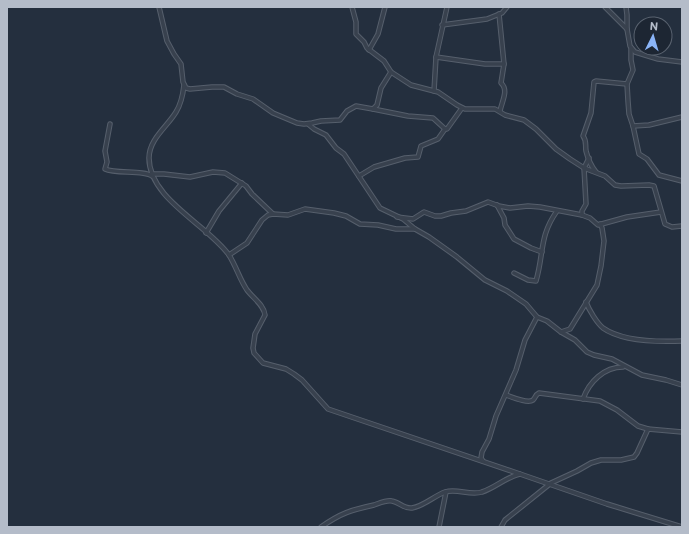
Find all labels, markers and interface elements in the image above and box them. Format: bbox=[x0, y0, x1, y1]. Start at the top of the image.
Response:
north arrow bbox=[633, 16, 673, 56]
text: N bbox=[649, 19, 659, 32]

